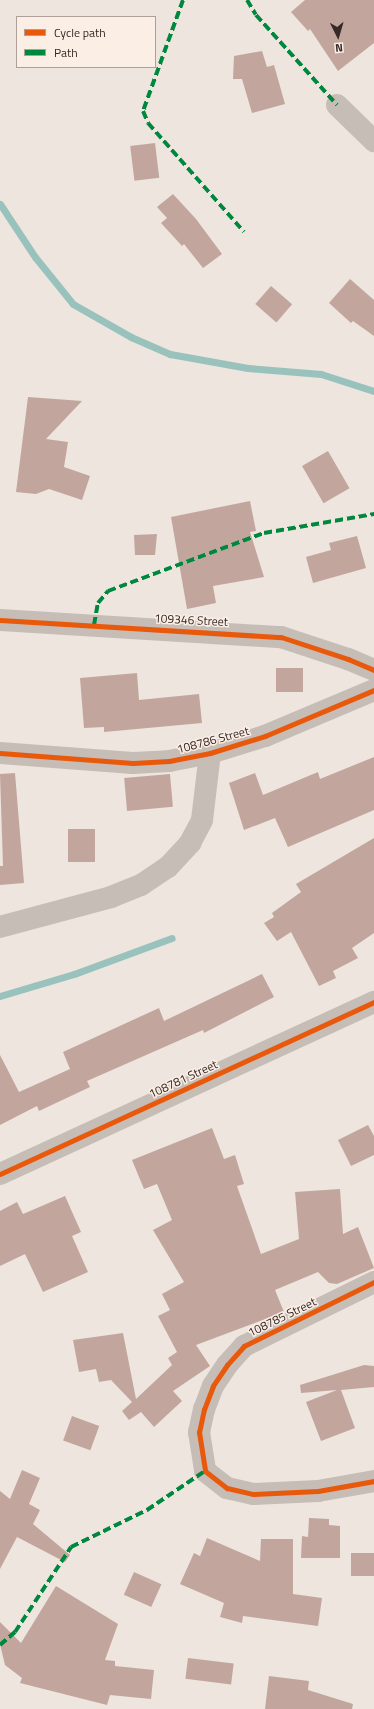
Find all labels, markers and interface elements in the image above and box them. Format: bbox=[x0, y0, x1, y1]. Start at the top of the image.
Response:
legend bbox=[16, 16, 156, 68]
north arrow bbox=[318, 16, 358, 56]
text: Cycle path bbox=[54, 23, 106, 42]
text: N bbox=[335, 40, 344, 56]
text: Path bbox=[54, 43, 78, 62]
street label: 109346 Street bbox=[154, 611, 228, 629]
street label: 108786 Street bbox=[175, 723, 251, 757]
street label: 108781 Street bbox=[146, 1057, 220, 1101]
street label: 108785 Street bbox=[246, 1294, 318, 1340]

